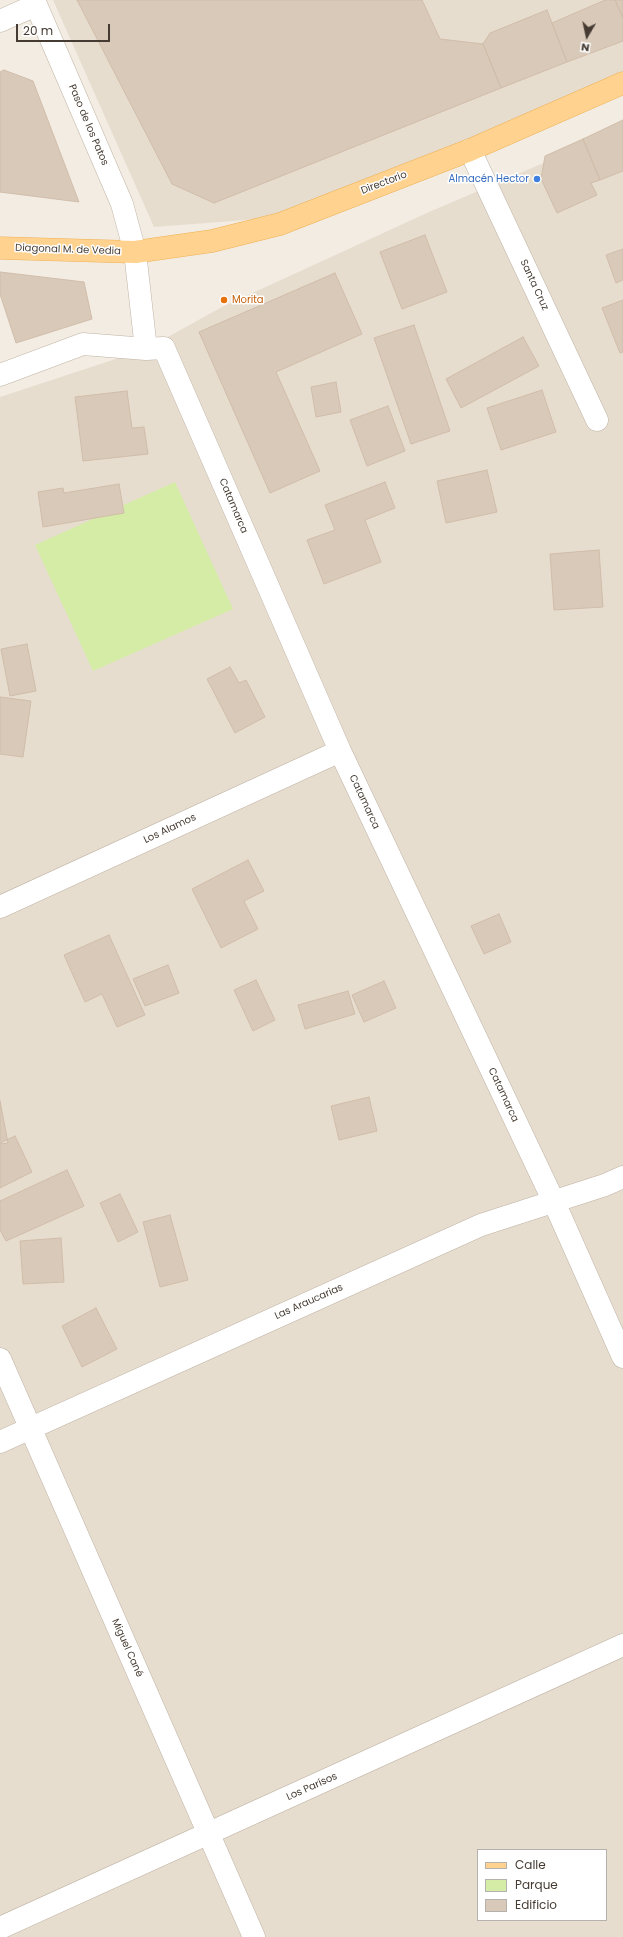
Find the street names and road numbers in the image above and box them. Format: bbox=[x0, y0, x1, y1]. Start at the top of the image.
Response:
street label: Paso de los Patos bbox=[65, 83, 111, 167]
street label: Directorio bbox=[359, 169, 409, 197]
street label: Diagonal M. de Vedia bbox=[15, 242, 121, 258]
street label: Santa Cruz bbox=[517, 258, 551, 312]
street label: Catamarca bbox=[216, 477, 250, 535]
street label: Catamarca bbox=[346, 773, 382, 831]
street label: Los Alamos bbox=[142, 812, 198, 846]
street label: Catamarca bbox=[485, 1066, 521, 1124]
street label: Las Araucarias bbox=[273, 1282, 345, 1322]
street label: Miguel Cané bbox=[109, 1617, 145, 1679]
street label: Los Parísos bbox=[285, 1770, 339, 1804]

